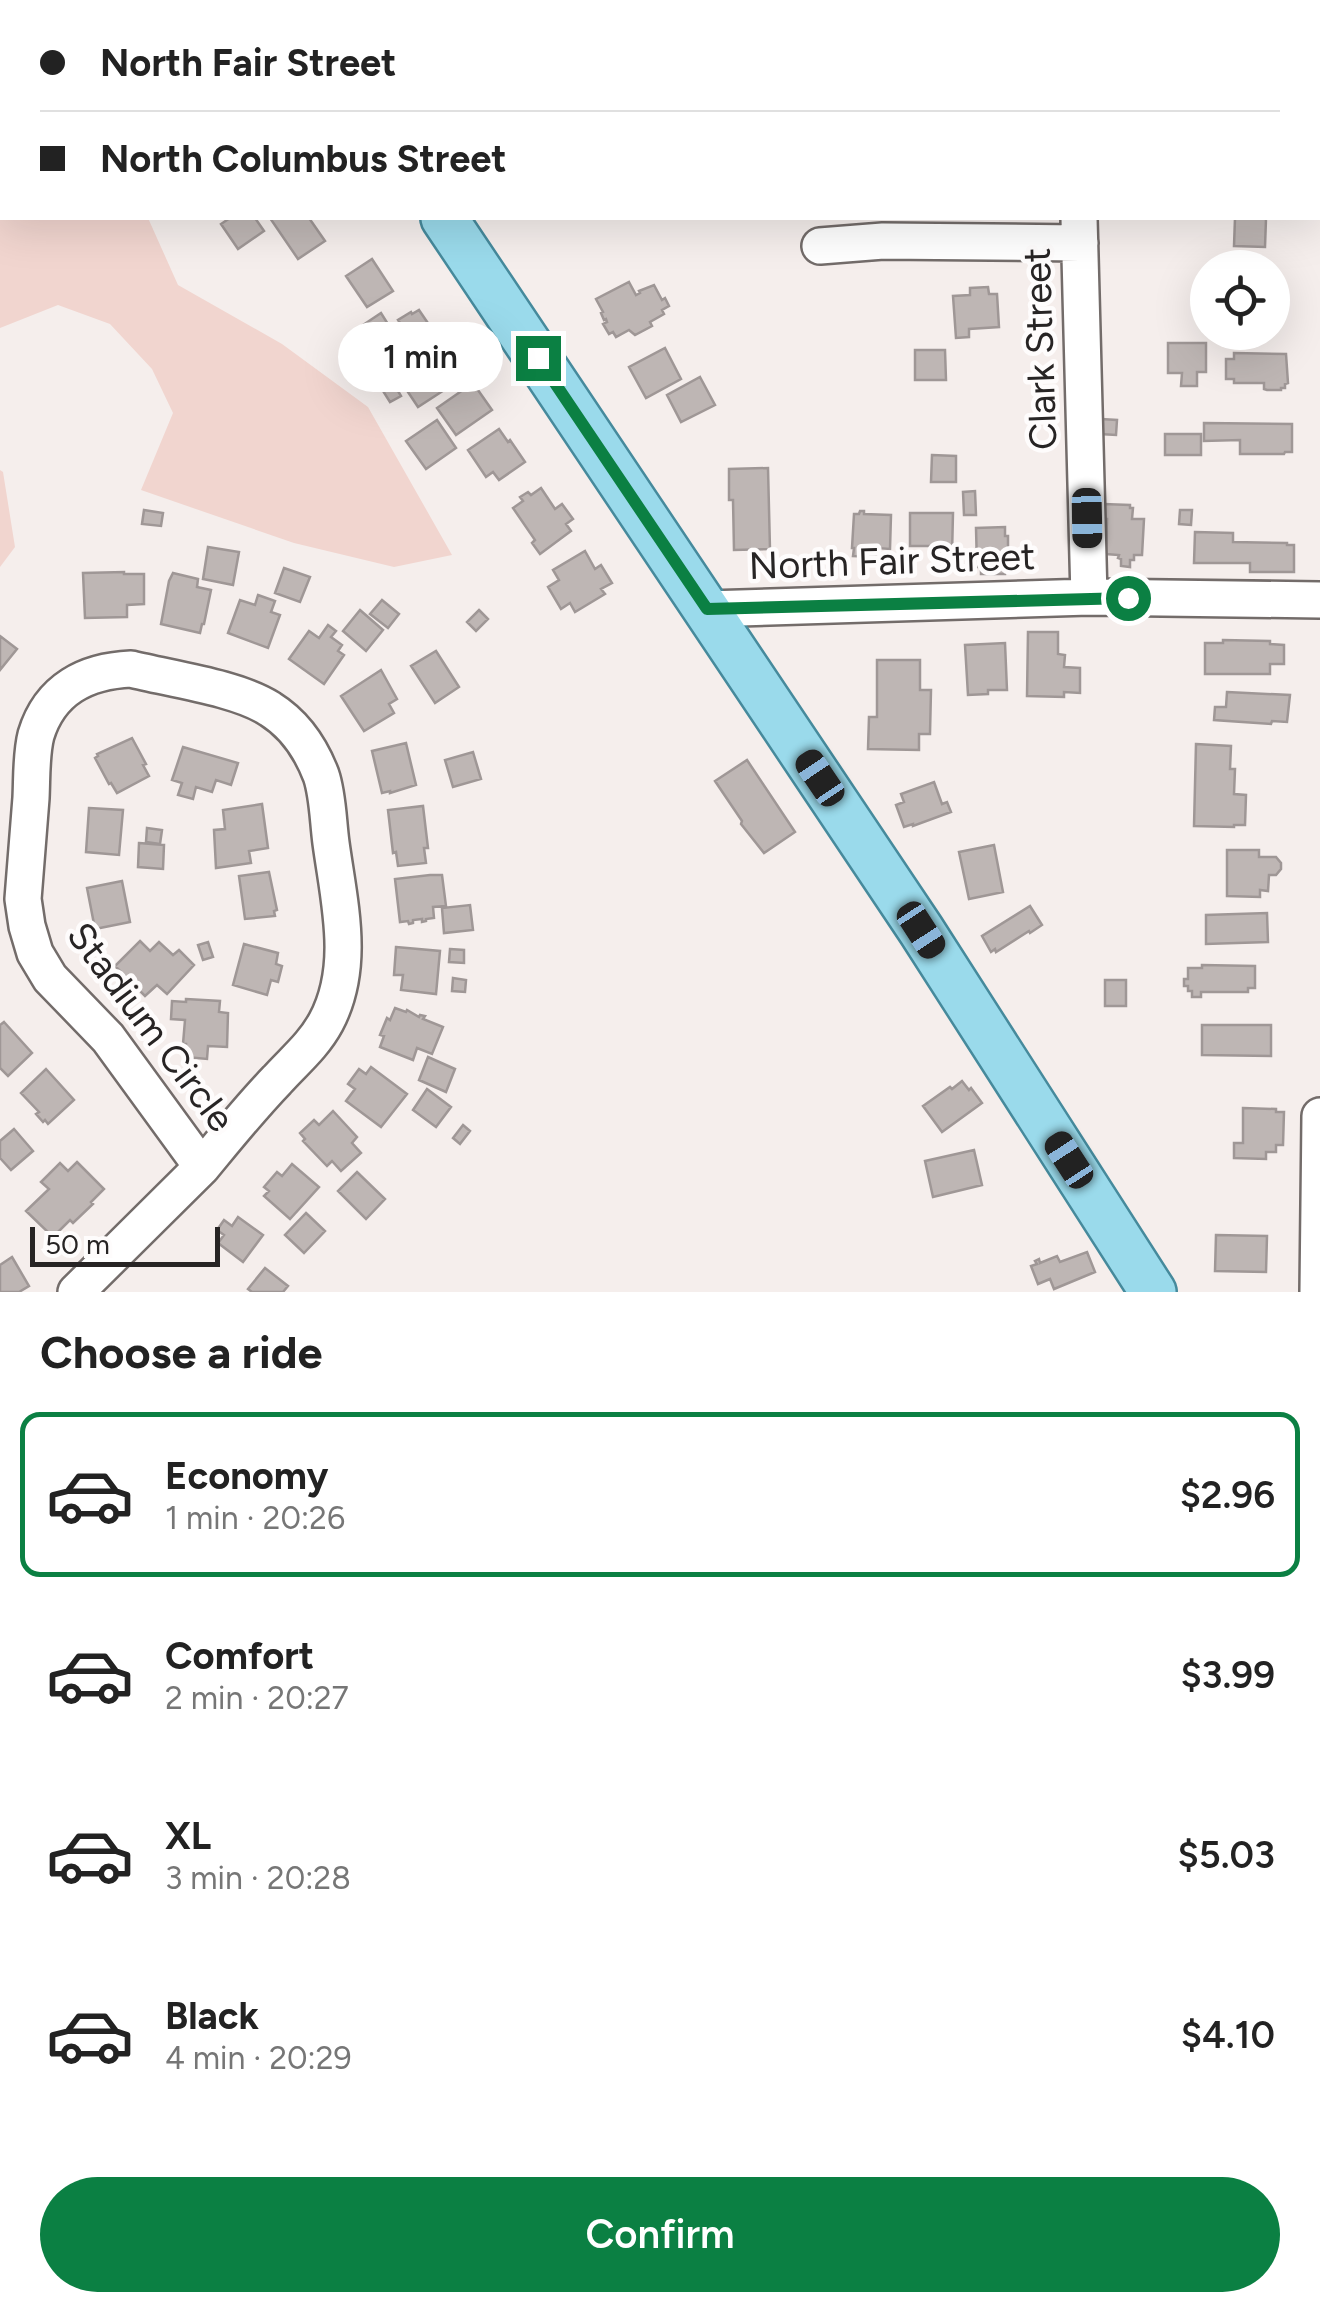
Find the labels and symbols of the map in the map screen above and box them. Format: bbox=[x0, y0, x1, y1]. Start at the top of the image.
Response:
street label: Clark Street bbox=[1013, 247, 1067, 451]
callout: 1 min bbox=[338, 323, 503, 393]
route end bbox=[516, 336, 561, 381]
car bbox=[1071, 488, 1103, 548]
street label: North Fair Street bbox=[748, 533, 1036, 589]
route start bbox=[1106, 576, 1151, 621]
car bbox=[791, 745, 849, 811]
car bbox=[892, 897, 950, 963]
street label: Stadium Circle bbox=[57, 913, 245, 1141]
car bbox=[1040, 1127, 1098, 1193]
scale bar bbox=[30, 1222, 220, 1266]

